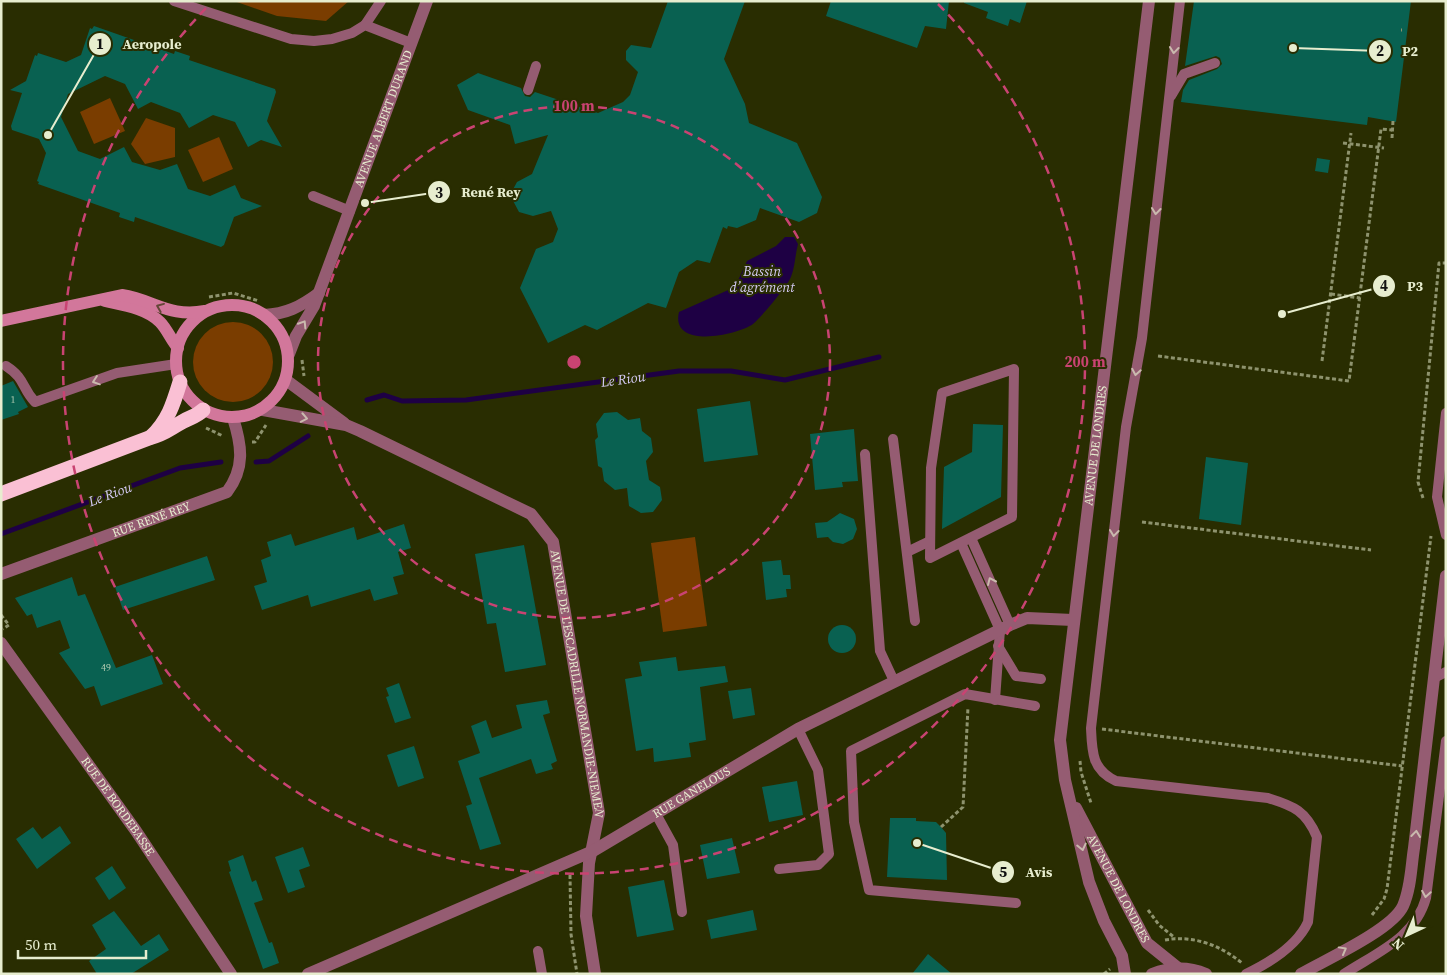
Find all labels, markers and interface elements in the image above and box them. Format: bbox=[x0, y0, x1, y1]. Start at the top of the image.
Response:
callout: Aeropole bbox=[87, 30, 191, 59]
text: 1 bbox=[96, 33, 104, 54]
text: Aeropole bbox=[123, 34, 181, 54]
callout: P2 bbox=[1367, 37, 1428, 66]
text: 2 bbox=[1376, 40, 1384, 61]
text: P2 bbox=[1402, 41, 1418, 61]
one-way arrow bbox=[1169, 46, 1180, 54]
street label: AVENUE ALBERT DURAND bbox=[351, 48, 416, 190]
text: 100 m bbox=[553, 95, 595, 116]
callout: René Rey bbox=[426, 178, 531, 207]
text: 3 bbox=[435, 182, 443, 203]
text: René Rey bbox=[461, 182, 521, 202]
one-way arrow bbox=[1151, 207, 1162, 215]
water label: Bassin d’agrément bbox=[729, 261, 796, 297]
callout: P3 bbox=[1372, 272, 1433, 301]
text: 4 bbox=[1380, 275, 1388, 296]
text: P3 bbox=[1407, 276, 1423, 296]
one-way arrow bbox=[156, 303, 165, 313]
one-way arrow bbox=[297, 320, 307, 329]
text: 200 m bbox=[1064, 351, 1106, 372]
centre of rings bbox=[565, 353, 583, 371]
water label: Le Riou bbox=[598, 366, 647, 392]
one-way arrow bbox=[1131, 368, 1141, 377]
one-way arrow bbox=[92, 375, 101, 385]
street label: AVENUE DE LONDRES bbox=[1080, 385, 1111, 506]
house number: 1 bbox=[11, 393, 16, 406]
one-way arrow bbox=[300, 412, 309, 423]
water label: Le Riou bbox=[85, 477, 135, 511]
street label: RUE RENÉ REY bbox=[110, 498, 193, 541]
one-way arrow bbox=[1109, 530, 1120, 538]
street label: AVENUE DE L'ESCADRILLE NORMANDIE-NIEMEN bbox=[546, 549, 608, 819]
one-way arrow bbox=[986, 577, 997, 586]
house number: 49 bbox=[101, 661, 111, 674]
street label: RUE DE BORDEBASSE bbox=[77, 754, 158, 859]
street label: RUE GANELOUS bbox=[650, 763, 733, 822]
one-way arrow bbox=[1410, 829, 1421, 837]
street label: AVENUE DE LONDRES bbox=[1083, 831, 1154, 946]
one-way arrow bbox=[1076, 842, 1086, 851]
callout: Avis bbox=[991, 857, 1063, 886]
text: 5 bbox=[999, 861, 1007, 882]
text: Avis bbox=[1026, 862, 1053, 882]
one-way arrow bbox=[1422, 889, 1432, 898]
north arrow bbox=[1382, 910, 1432, 960]
scale bar bbox=[18, 928, 145, 960]
text: 50 m bbox=[25, 934, 57, 955]
text: N bbox=[1387, 934, 1409, 955]
one-way arrow bbox=[1338, 946, 1347, 956]

